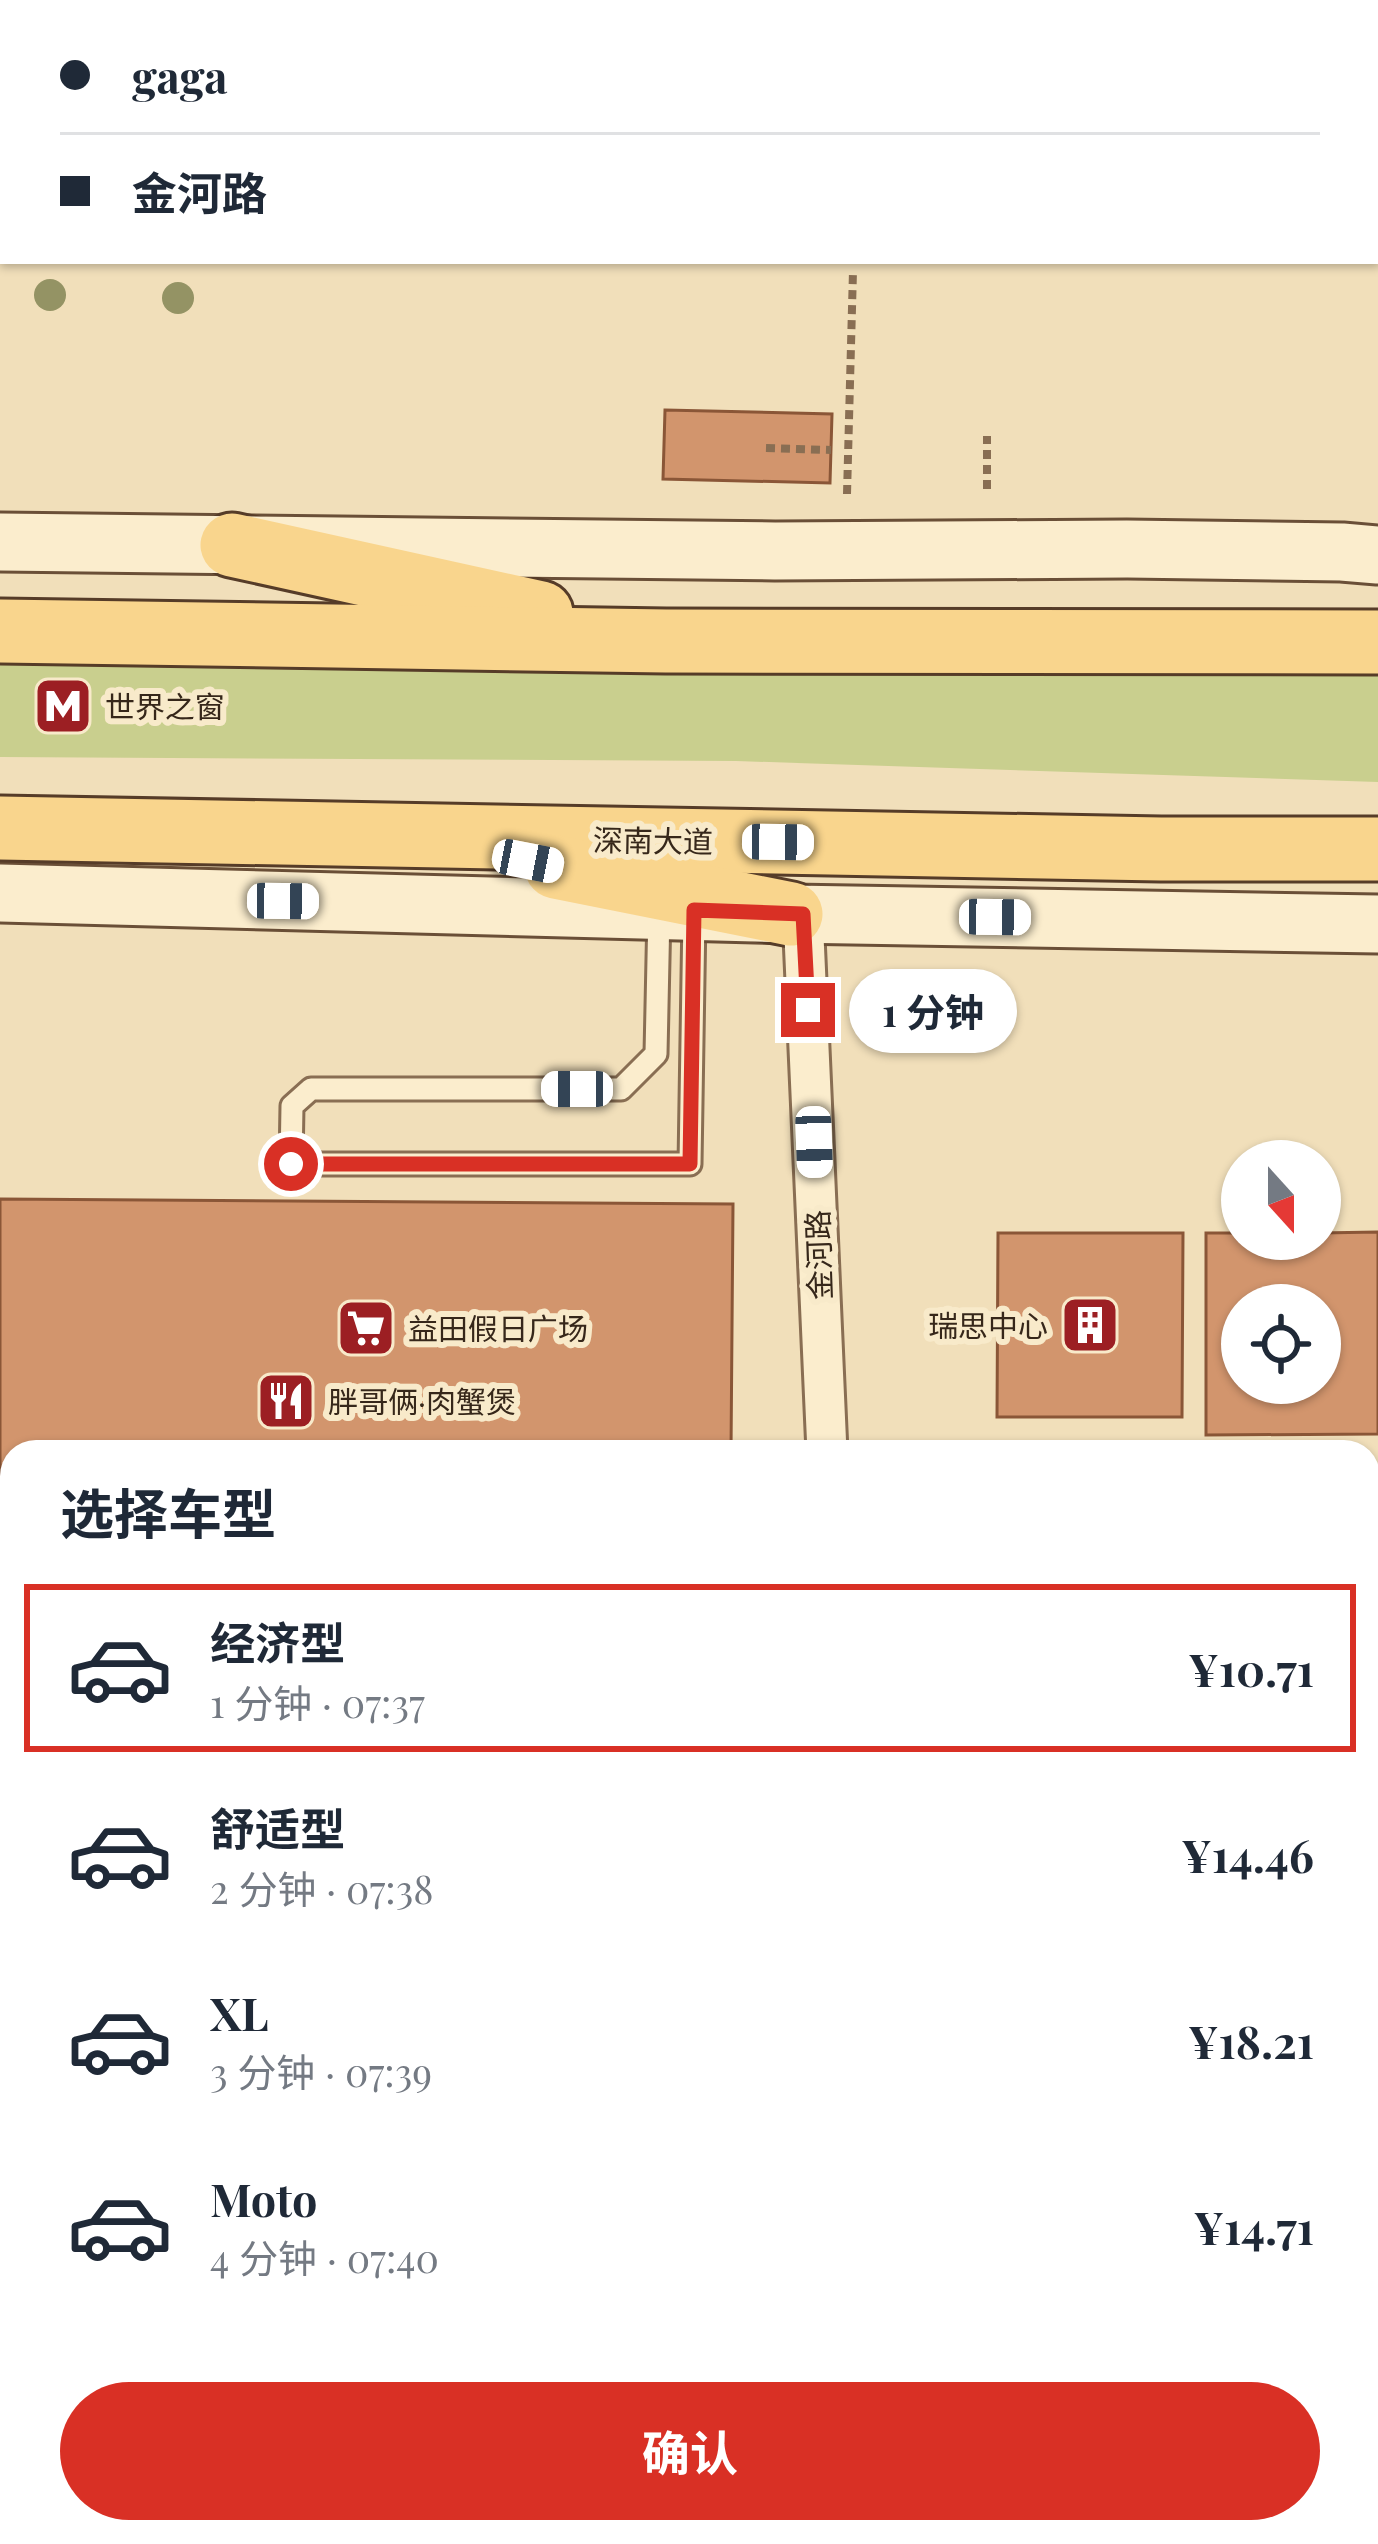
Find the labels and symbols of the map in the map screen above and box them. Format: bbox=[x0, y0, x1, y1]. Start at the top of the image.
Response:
metro station icon: 世界之窗 bbox=[32, 675, 94, 737]
place label: 世界之窗 bbox=[105, 686, 225, 726]
street label: 深南大道 bbox=[593, 819, 713, 861]
car bbox=[742, 823, 814, 861]
car bbox=[489, 836, 567, 886]
car bbox=[247, 882, 319, 920]
car bbox=[959, 898, 1031, 936]
callout: 1 分钟 bbox=[850, 968, 1018, 1052]
route end bbox=[781, 983, 835, 1037]
car bbox=[541, 1071, 613, 1107]
car bbox=[795, 1105, 833, 1179]
route start bbox=[264, 1137, 318, 1191]
north arrow bbox=[1221, 1140, 1341, 1260]
street label: 金河路 bbox=[796, 1209, 840, 1301]
building icon: 瑞思中心 bbox=[1059, 1294, 1121, 1356]
supermarket icon: 益田假日广场 bbox=[335, 1297, 397, 1359]
place label: 瑞思中心 bbox=[928, 1305, 1048, 1345]
place label: 益田假日广场 bbox=[408, 1308, 588, 1348]
restaurant icon: 胖哥俩·肉蟹煲 bbox=[255, 1370, 317, 1432]
place label: 胖哥俩·肉蟹煲 bbox=[328, 1381, 516, 1421]

